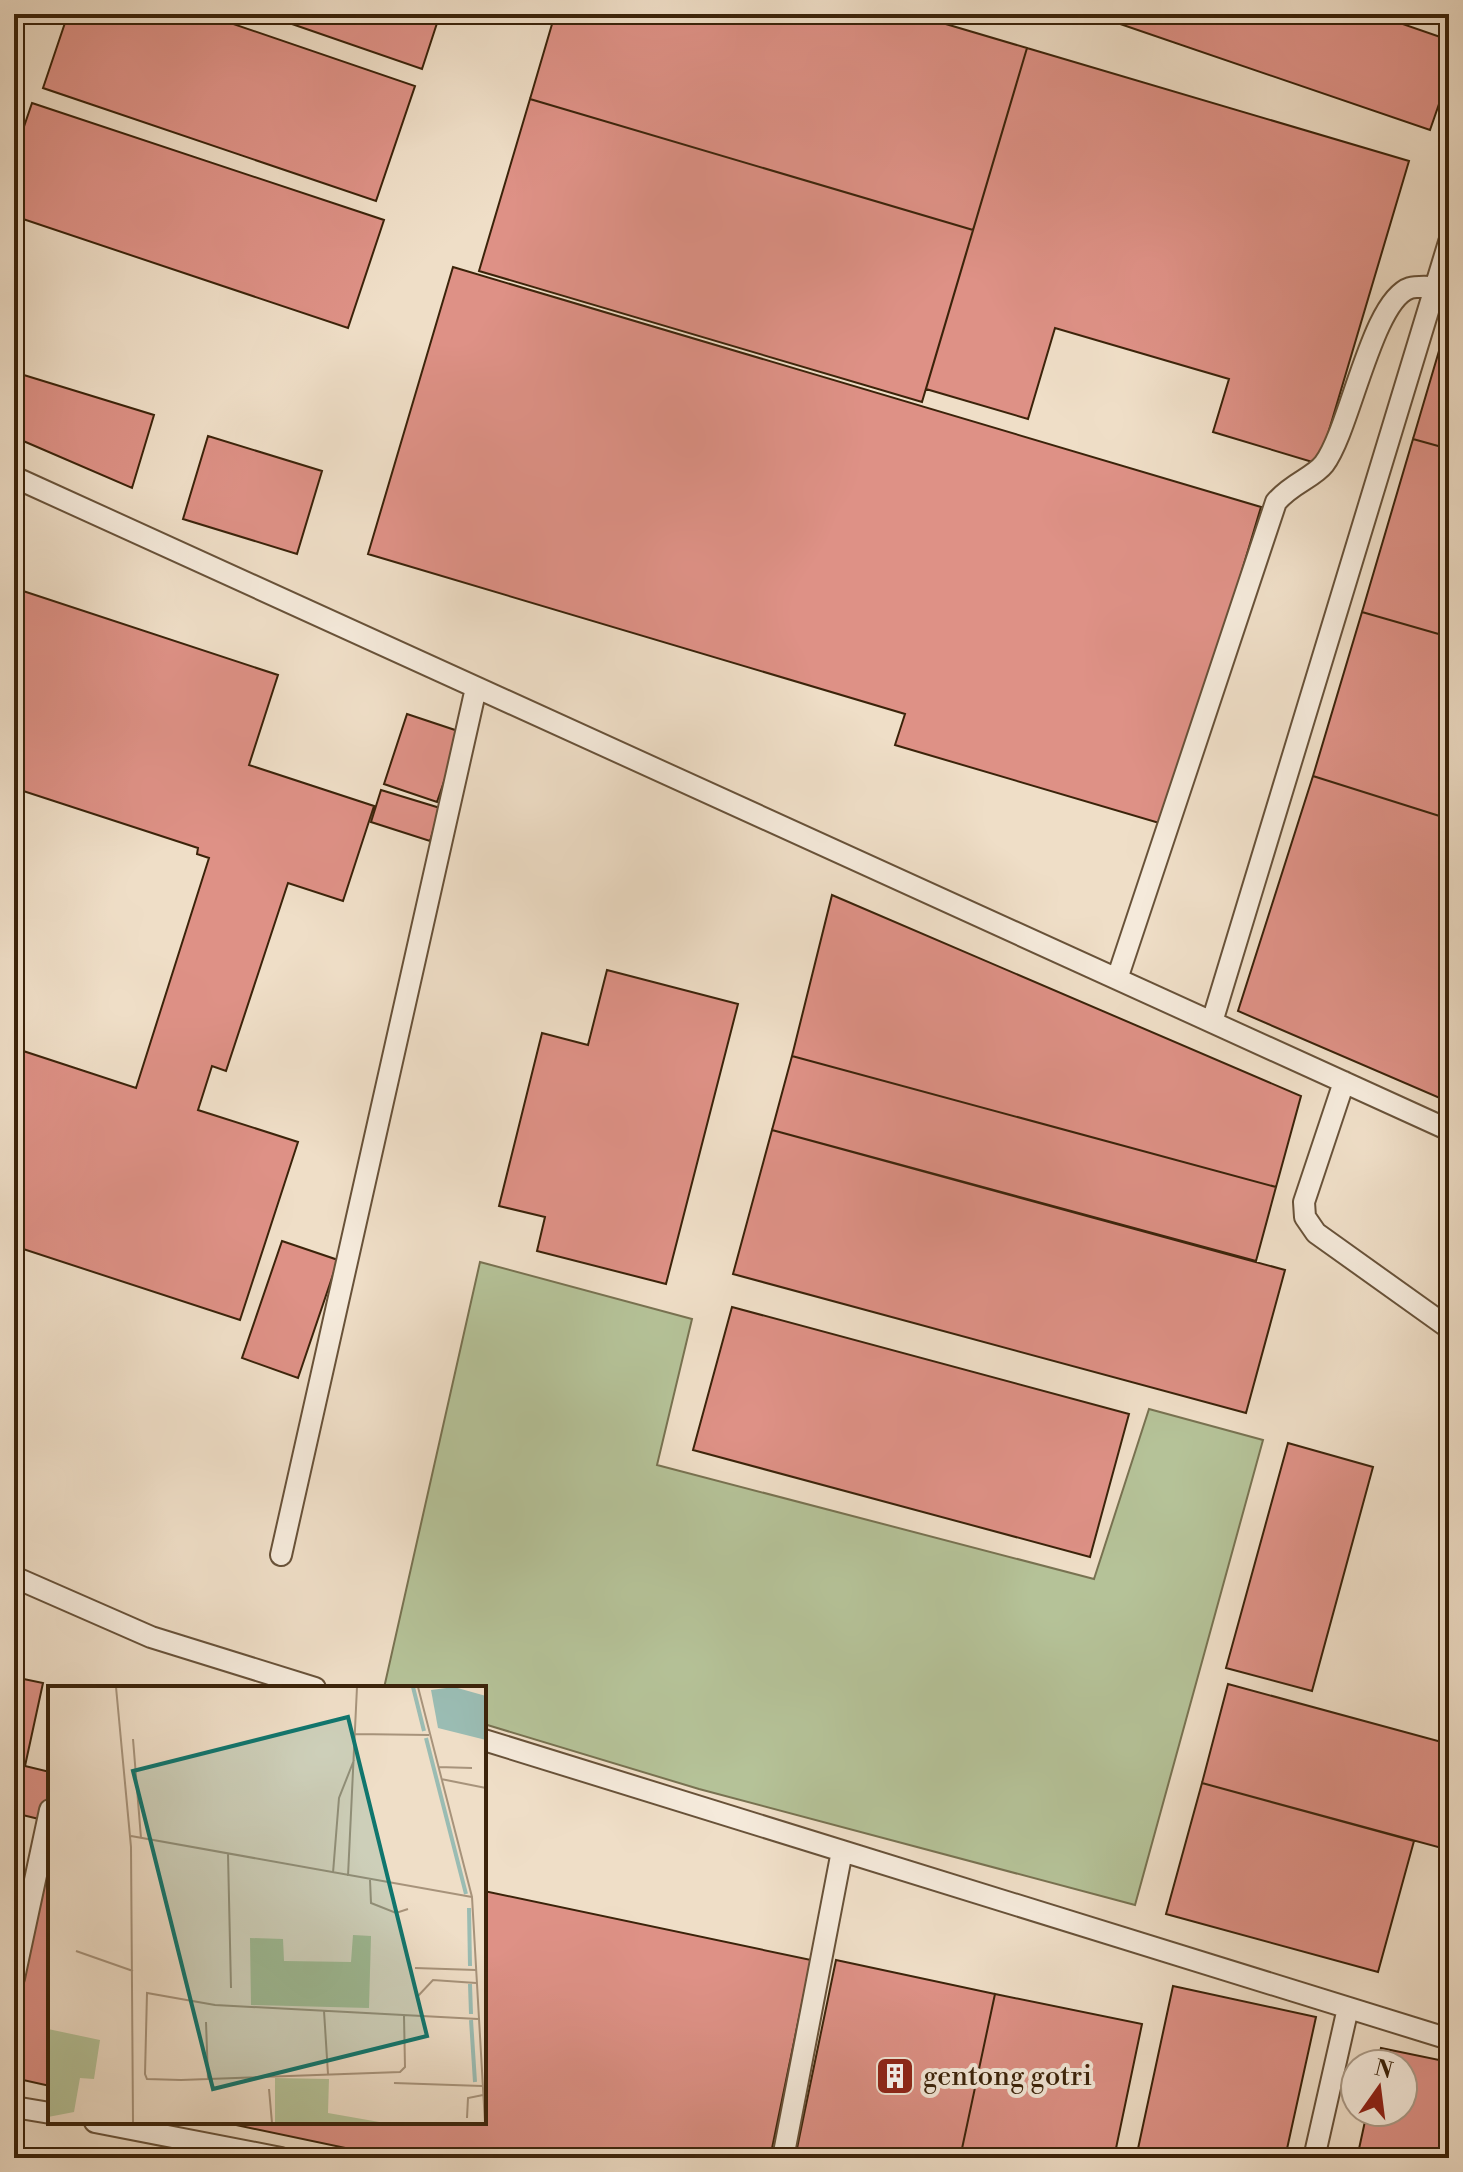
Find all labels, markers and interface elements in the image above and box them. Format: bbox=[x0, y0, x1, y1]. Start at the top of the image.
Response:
inset map bbox=[48, 1686, 486, 2124]
north arrow bbox=[1339, 2048, 1419, 2128]
building icon: gentong gotri bbox=[874, 2055, 916, 2097]
text: N bbox=[1372, 2055, 1396, 2085]
place label: gentong gotri bbox=[923, 2059, 1092, 2094]

